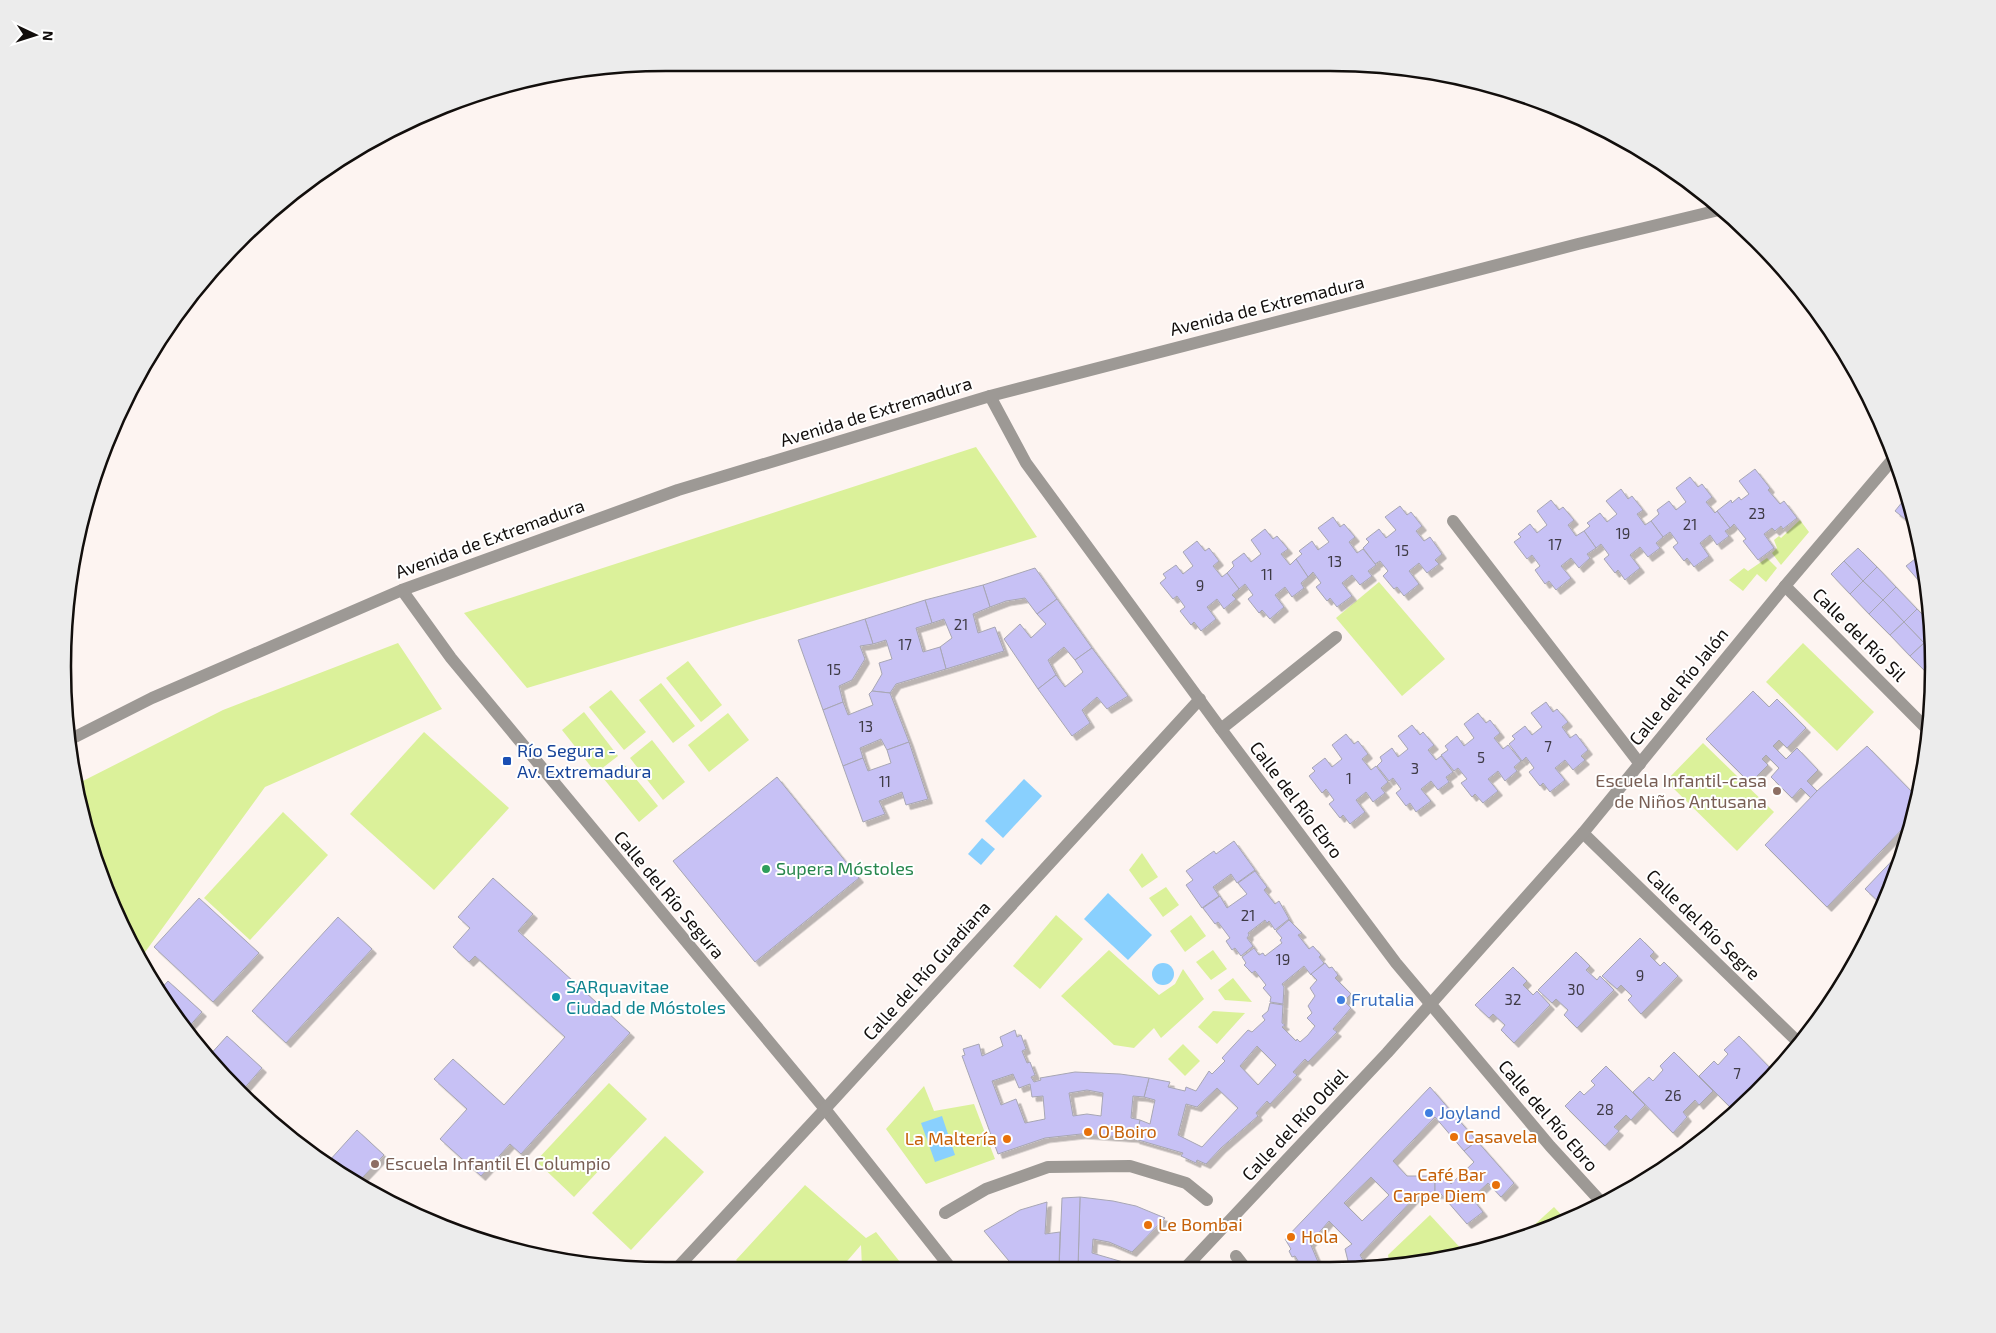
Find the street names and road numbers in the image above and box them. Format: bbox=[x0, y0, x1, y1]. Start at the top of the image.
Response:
street label: Avenida de Extremadura bbox=[1167, 270, 1366, 340]
street label: Avenida de Extremadura bbox=[777, 371, 974, 451]
street label: Avenida de Extremadura bbox=[392, 494, 587, 583]
street label: Calle del Río Sil bbox=[1808, 583, 1911, 686]
street label: Calle del Río Jalón bbox=[1624, 623, 1732, 750]
street label: Calle del Río Ebro bbox=[1246, 737, 1348, 862]
street label: Calle del Río Segura bbox=[610, 826, 730, 963]
street label: Calle del Río Segre bbox=[1642, 864, 1765, 984]
street label: Calle del Río Guadiana bbox=[858, 896, 995, 1044]
street label: Calle del Río Ebro bbox=[1494, 1055, 1603, 1176]
street label: Calle del Río Odiel bbox=[1237, 1063, 1352, 1185]

